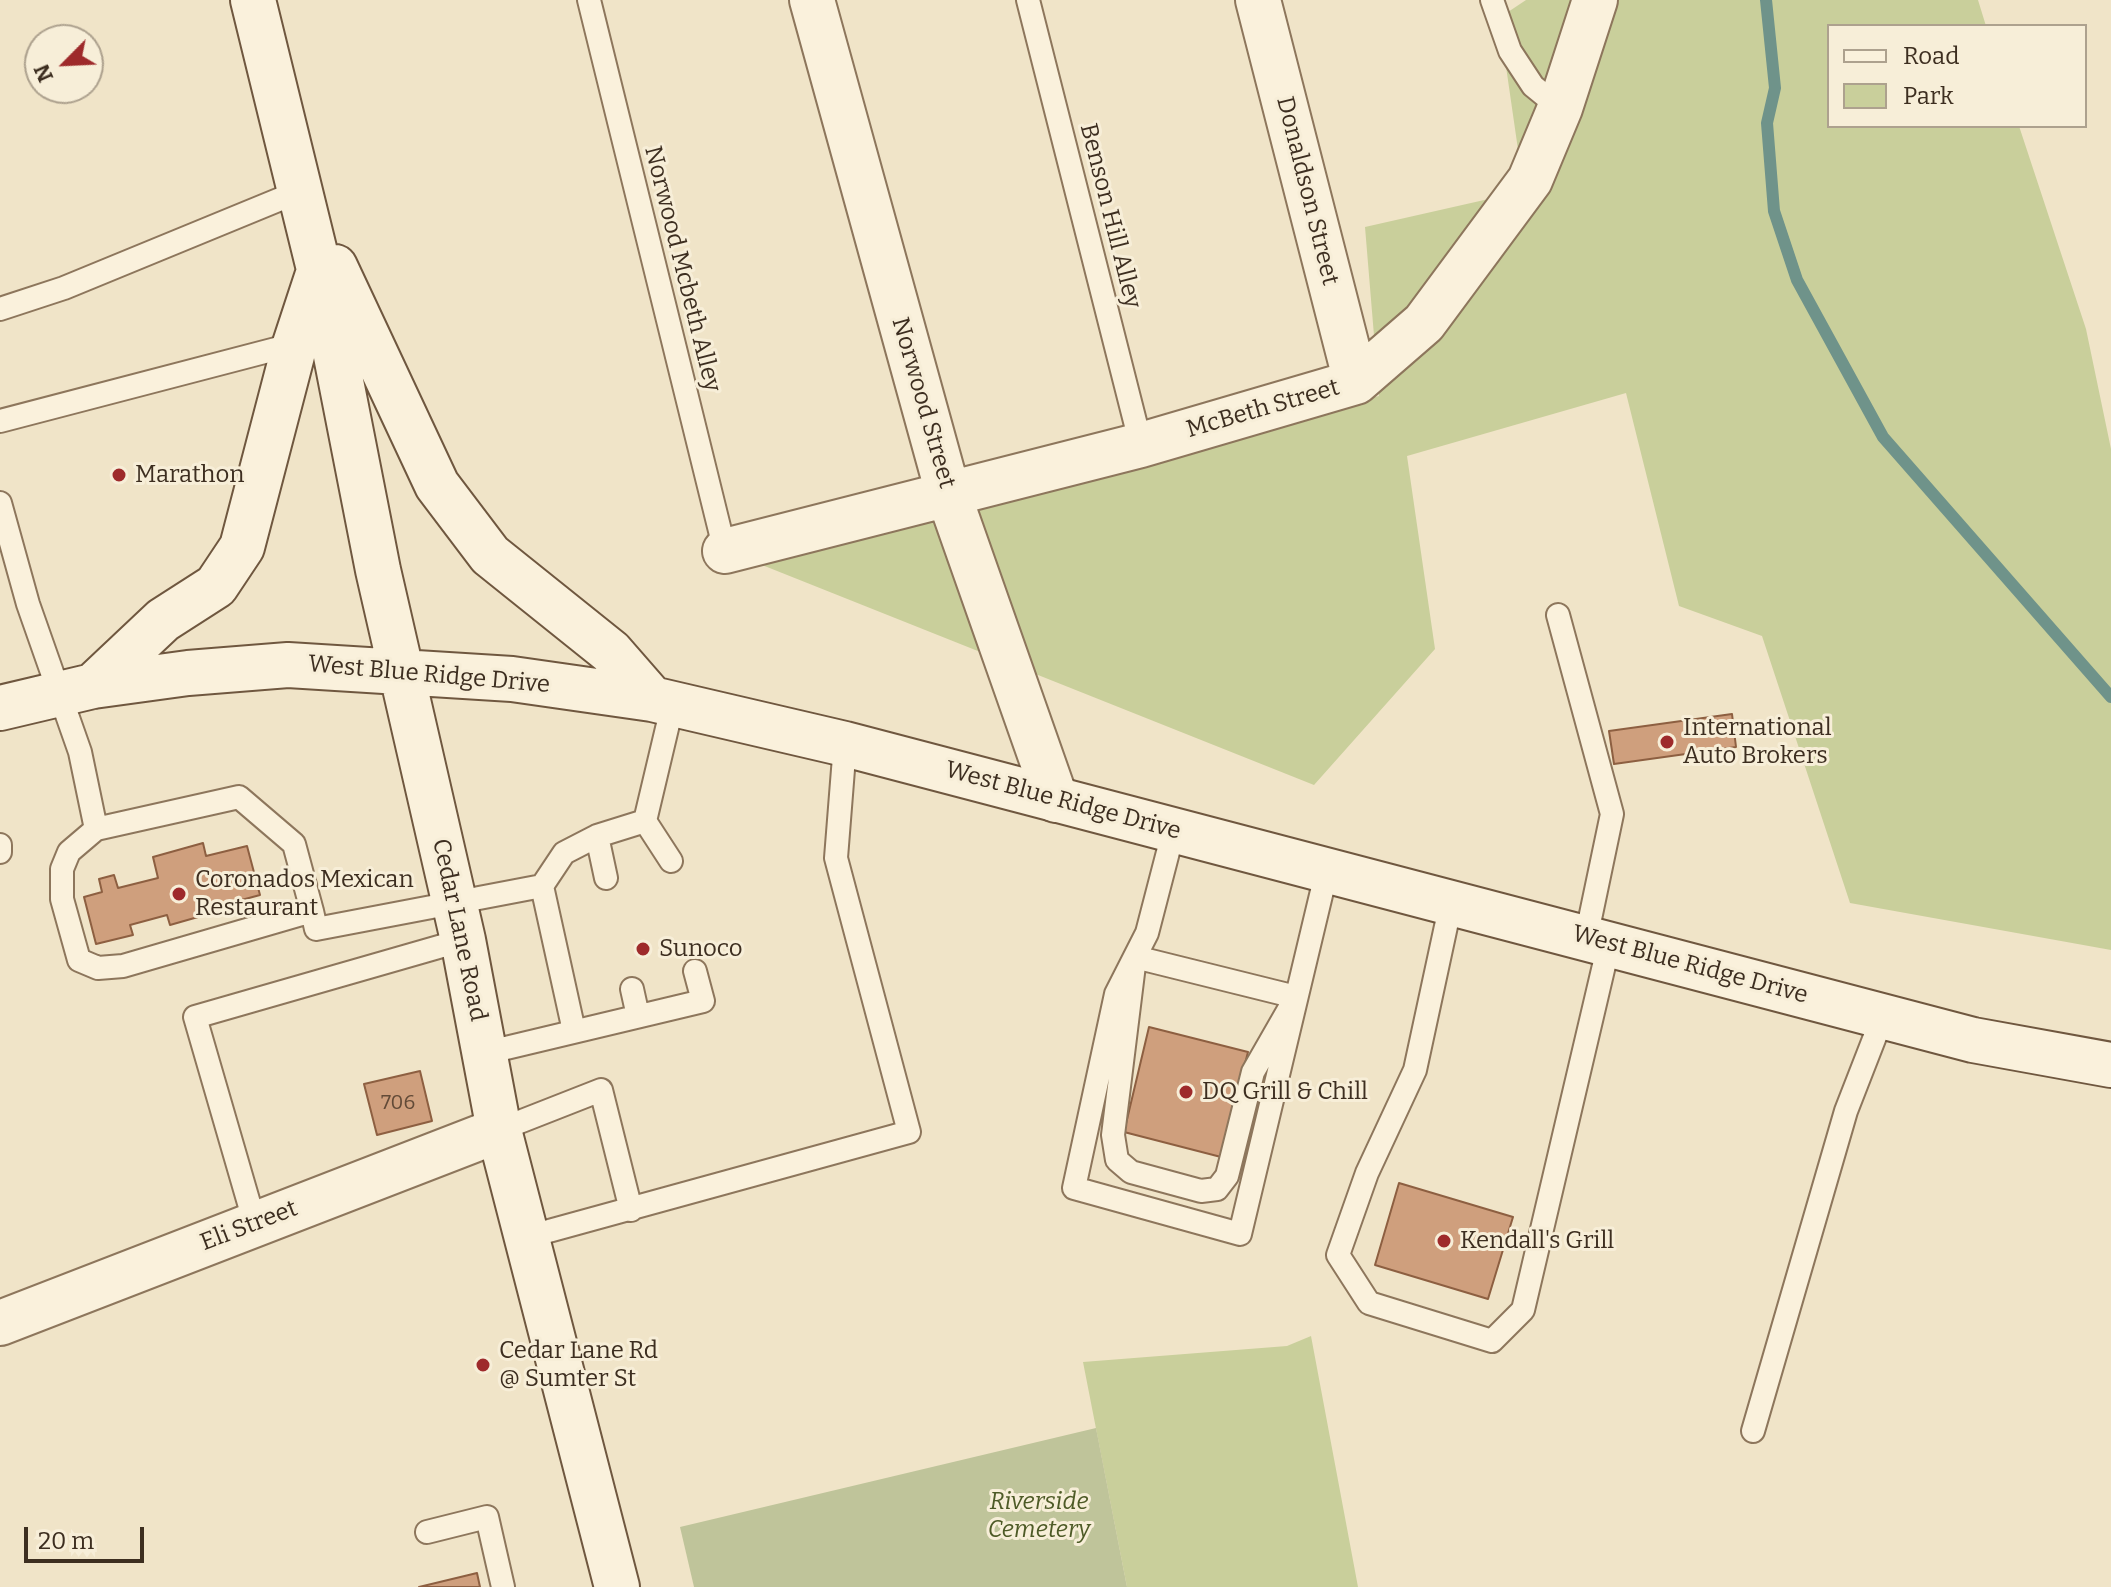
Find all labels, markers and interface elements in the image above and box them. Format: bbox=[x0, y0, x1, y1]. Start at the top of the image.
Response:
north arrow bbox=[24, 24, 104, 104]
legend bbox=[1827, 24, 2087, 128]
text: Road bbox=[1903, 42, 1959, 70]
text: N bbox=[28, 60, 59, 86]
text: Park bbox=[1903, 82, 1954, 110]
street label: Donaldson Street bbox=[1270, 94, 1344, 288]
street label: Benson Hill Alley bbox=[1073, 121, 1147, 311]
street label: Norwood Mcbeth Alley bbox=[637, 143, 727, 395]
street label: Norwood Street bbox=[885, 314, 961, 492]
street label: McBeth Street bbox=[1183, 373, 1343, 445]
place label: Marathon bbox=[135, 461, 244, 489]
marker: Marathon bbox=[110, 466, 128, 484]
street label: West Blue Ridge Drive bbox=[307, 650, 551, 700]
place label: International Auto Brokers bbox=[1683, 714, 1832, 770]
marker: International Auto Brokers bbox=[1658, 733, 1676, 751]
street label: West Blue Ridge Drive bbox=[942, 756, 1184, 846]
street label: Cedar Lane Road bbox=[426, 836, 492, 1024]
place label: Coronados Mexican Restaurant bbox=[195, 866, 414, 922]
marker: Coronados Mexican Restaurant bbox=[170, 885, 188, 903]
street label: West Blue Ridge Drive bbox=[1569, 920, 1811, 1010]
place label: Sunoco bbox=[659, 935, 743, 963]
marker: Sunoco bbox=[634, 940, 652, 958]
place label: DQ Grill & Chill bbox=[1202, 1078, 1368, 1106]
marker: DQ Grill & Chill bbox=[1177, 1083, 1195, 1101]
house number: 706 bbox=[381, 1091, 415, 1115]
street label: Eli Street bbox=[196, 1194, 302, 1258]
place label: Kendall's Grill bbox=[1460, 1227, 1614, 1255]
marker: Kendall's Grill bbox=[1435, 1232, 1453, 1250]
place label: Cedar Lane Rd @ Sumter St bbox=[499, 1337, 658, 1393]
marker: Cedar Lane Rd @ Sumter St bbox=[474, 1356, 492, 1374]
park label: Riverside Cemetery bbox=[988, 1488, 1090, 1544]
scale bar bbox=[28, 1511, 148, 1561]
text: 20 m bbox=[38, 1527, 94, 1555]

